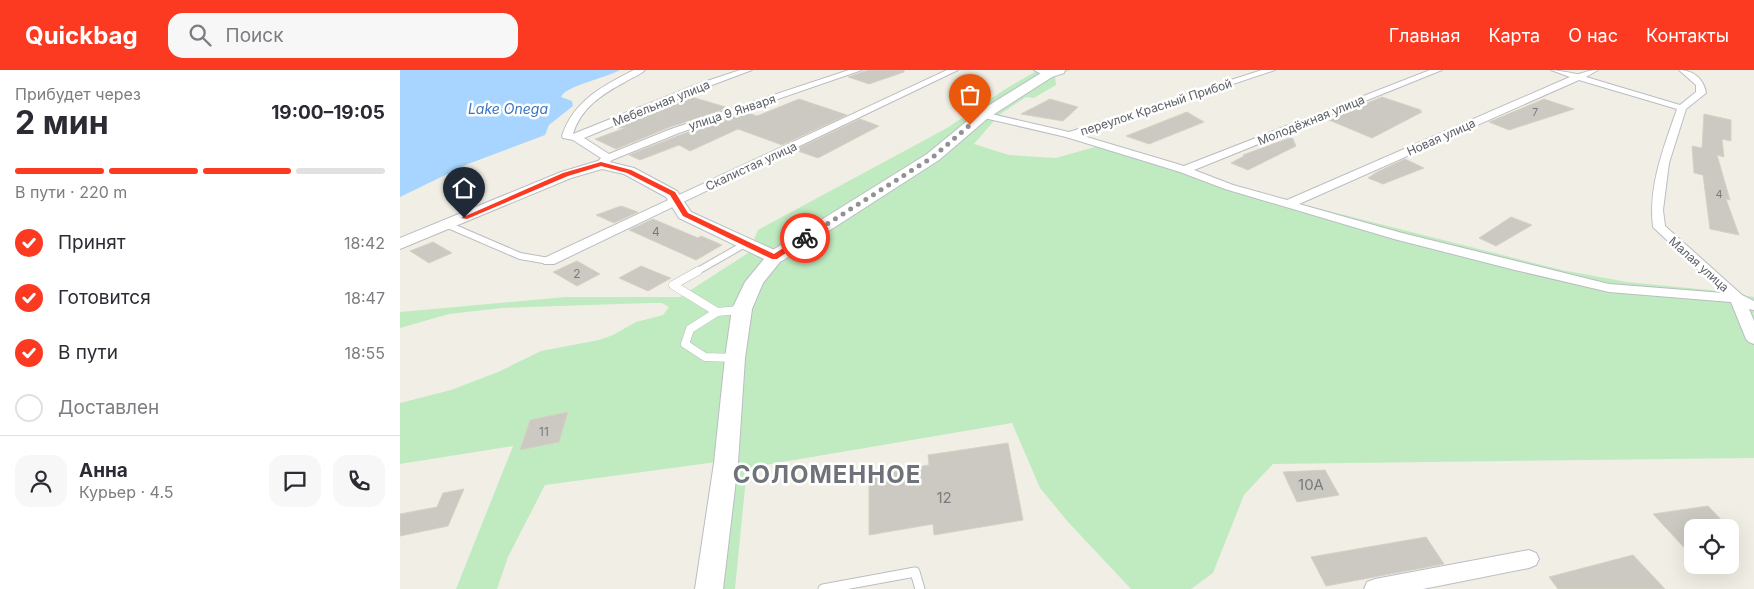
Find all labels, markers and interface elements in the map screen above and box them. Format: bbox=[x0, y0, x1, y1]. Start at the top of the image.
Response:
search box bbox=[168, 13, 518, 58]
text: Quickbag bbox=[25, 21, 138, 50]
icon: search bbox=[186, 21, 214, 49]
text: Поиск bbox=[226, 24, 284, 47]
text: Главная bbox=[1389, 25, 1460, 46]
text: Карта bbox=[1488, 25, 1540, 46]
text: О нас bbox=[1568, 25, 1618, 46]
text: Контакты bbox=[1646, 25, 1729, 46]
pin bbox=[949, 74, 991, 125]
street label: переулок Красный Прибой bbox=[1078, 75, 1234, 139]
street label: Мебельная улица bbox=[610, 77, 712, 129]
icon: bag bbox=[956, 81, 984, 109]
text: Прибудет через bbox=[15, 84, 141, 104]
street label: улица 9 Января bbox=[687, 91, 777, 133]
street label: Молодёжная улица bbox=[1255, 92, 1367, 148]
water label: Lake Onega bbox=[468, 100, 548, 117]
text: 19:00–19:05 bbox=[271, 101, 385, 124]
text: 2 мин bbox=[15, 103, 109, 142]
house number: 7 bbox=[1532, 105, 1538, 119]
street label: Новая улица bbox=[1404, 115, 1478, 159]
street label: Скалистая улица bbox=[703, 138, 799, 194]
pin bbox=[443, 167, 485, 218]
icon: home bbox=[450, 174, 478, 202]
text: В пути · 220 m bbox=[15, 182, 127, 202]
house number: 4 bbox=[1715, 187, 1723, 201]
courier bbox=[780, 213, 830, 263]
house number: 4 bbox=[652, 224, 660, 239]
icon: bike bbox=[791, 224, 819, 252]
icon: check bbox=[15, 229, 43, 257]
text: Принят bbox=[58, 231, 126, 254]
text: 18:42 bbox=[344, 233, 385, 253]
street label: Малая улица bbox=[1666, 233, 1732, 295]
house number: 2 bbox=[573, 266, 581, 281]
icon: check bbox=[15, 284, 43, 312]
text: Готовится bbox=[58, 286, 151, 309]
text: 18:47 bbox=[345, 288, 385, 308]
icon: check bbox=[15, 339, 43, 367]
text: В пути bbox=[58, 341, 118, 364]
text: 18:55 bbox=[345, 343, 385, 363]
text: Доставлен bbox=[58, 396, 159, 419]
house number: 11 bbox=[539, 424, 549, 439]
button: person bbox=[15, 455, 67, 507]
button: chat bbox=[269, 455, 321, 507]
button: phone bbox=[333, 455, 385, 507]
text: Анна bbox=[79, 459, 128, 482]
district label: СОЛОМЕННОЕ bbox=[733, 460, 921, 489]
house number: 10А bbox=[1298, 475, 1324, 494]
text: Курьер · 4.5 bbox=[79, 482, 173, 502]
house number: 12 bbox=[936, 488, 952, 507]
map controls bbox=[1684, 519, 1739, 574]
button: locate bbox=[1684, 519, 1739, 574]

